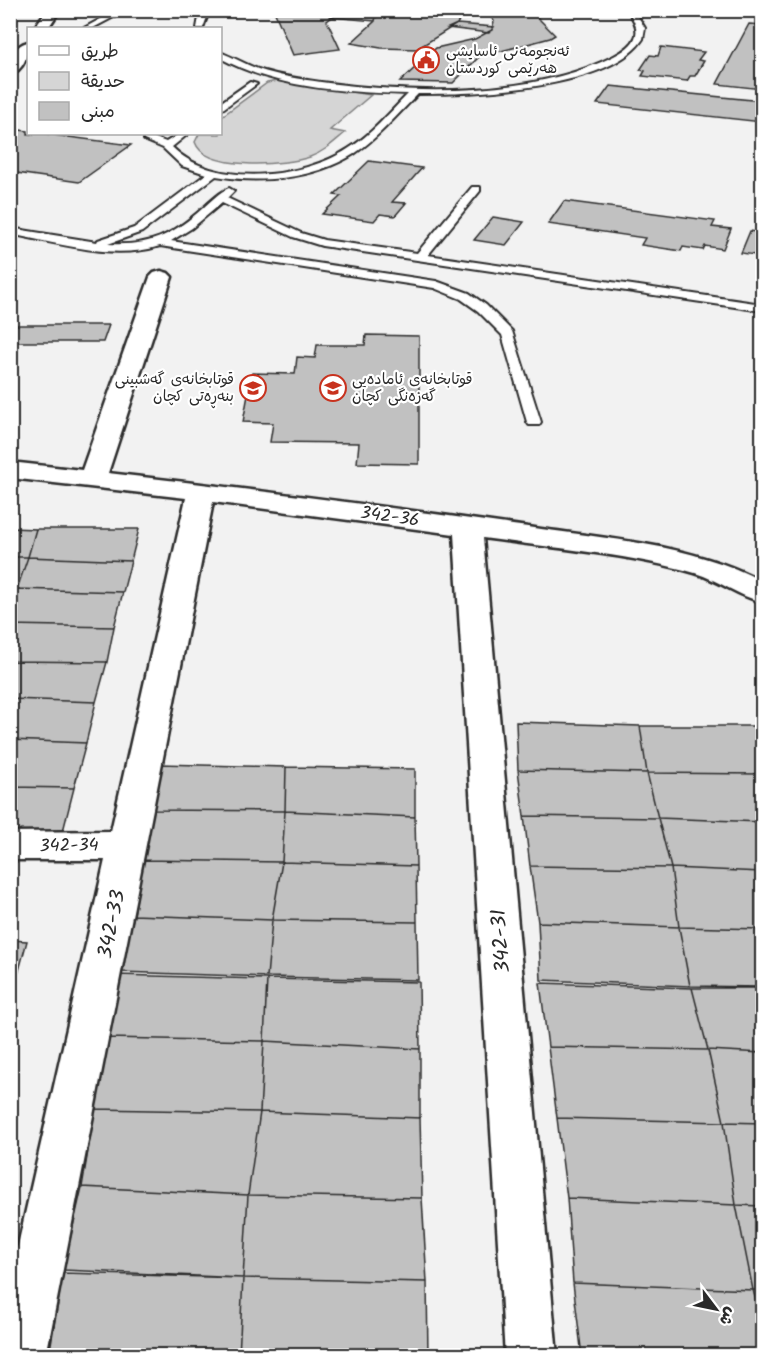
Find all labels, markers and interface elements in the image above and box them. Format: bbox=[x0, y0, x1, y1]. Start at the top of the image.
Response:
legend bbox=[27, 27, 222, 135]
text: طريق bbox=[81, 38, 119, 67]
place label: ئەنجومەنی ئاسایشی هەرێمی کوردستان bbox=[446, 40, 570, 81]
public building icon: ئەنجومەنی ئاسایشی هەرێمی کوردستان bbox=[411, 45, 441, 75]
text: حديقة bbox=[81, 68, 125, 97]
text: مبنى bbox=[81, 98, 115, 127]
place label: قوتابخانەی گەشبینی بنەڕەتی کچان bbox=[115, 368, 234, 409]
place label: قوتابخانەی ئامادەیی گەزەنگی کچان bbox=[352, 368, 472, 409]
school or university icon: قوتابخانەی گەشبینی بنەڕەتی کچان bbox=[238, 373, 268, 403]
school or university icon: قوتابخانەی ئامادەیی گەزەنگی کچان bbox=[318, 373, 348, 403]
street label: 342-36 bbox=[358, 499, 421, 536]
street label: 342-34 bbox=[39, 831, 99, 862]
street label: 342-33 bbox=[89, 887, 136, 962]
street label: 342-31 bbox=[483, 908, 520, 974]
north arrow bbox=[686, 1279, 746, 1339]
text: ش bbox=[712, 1302, 743, 1330]

